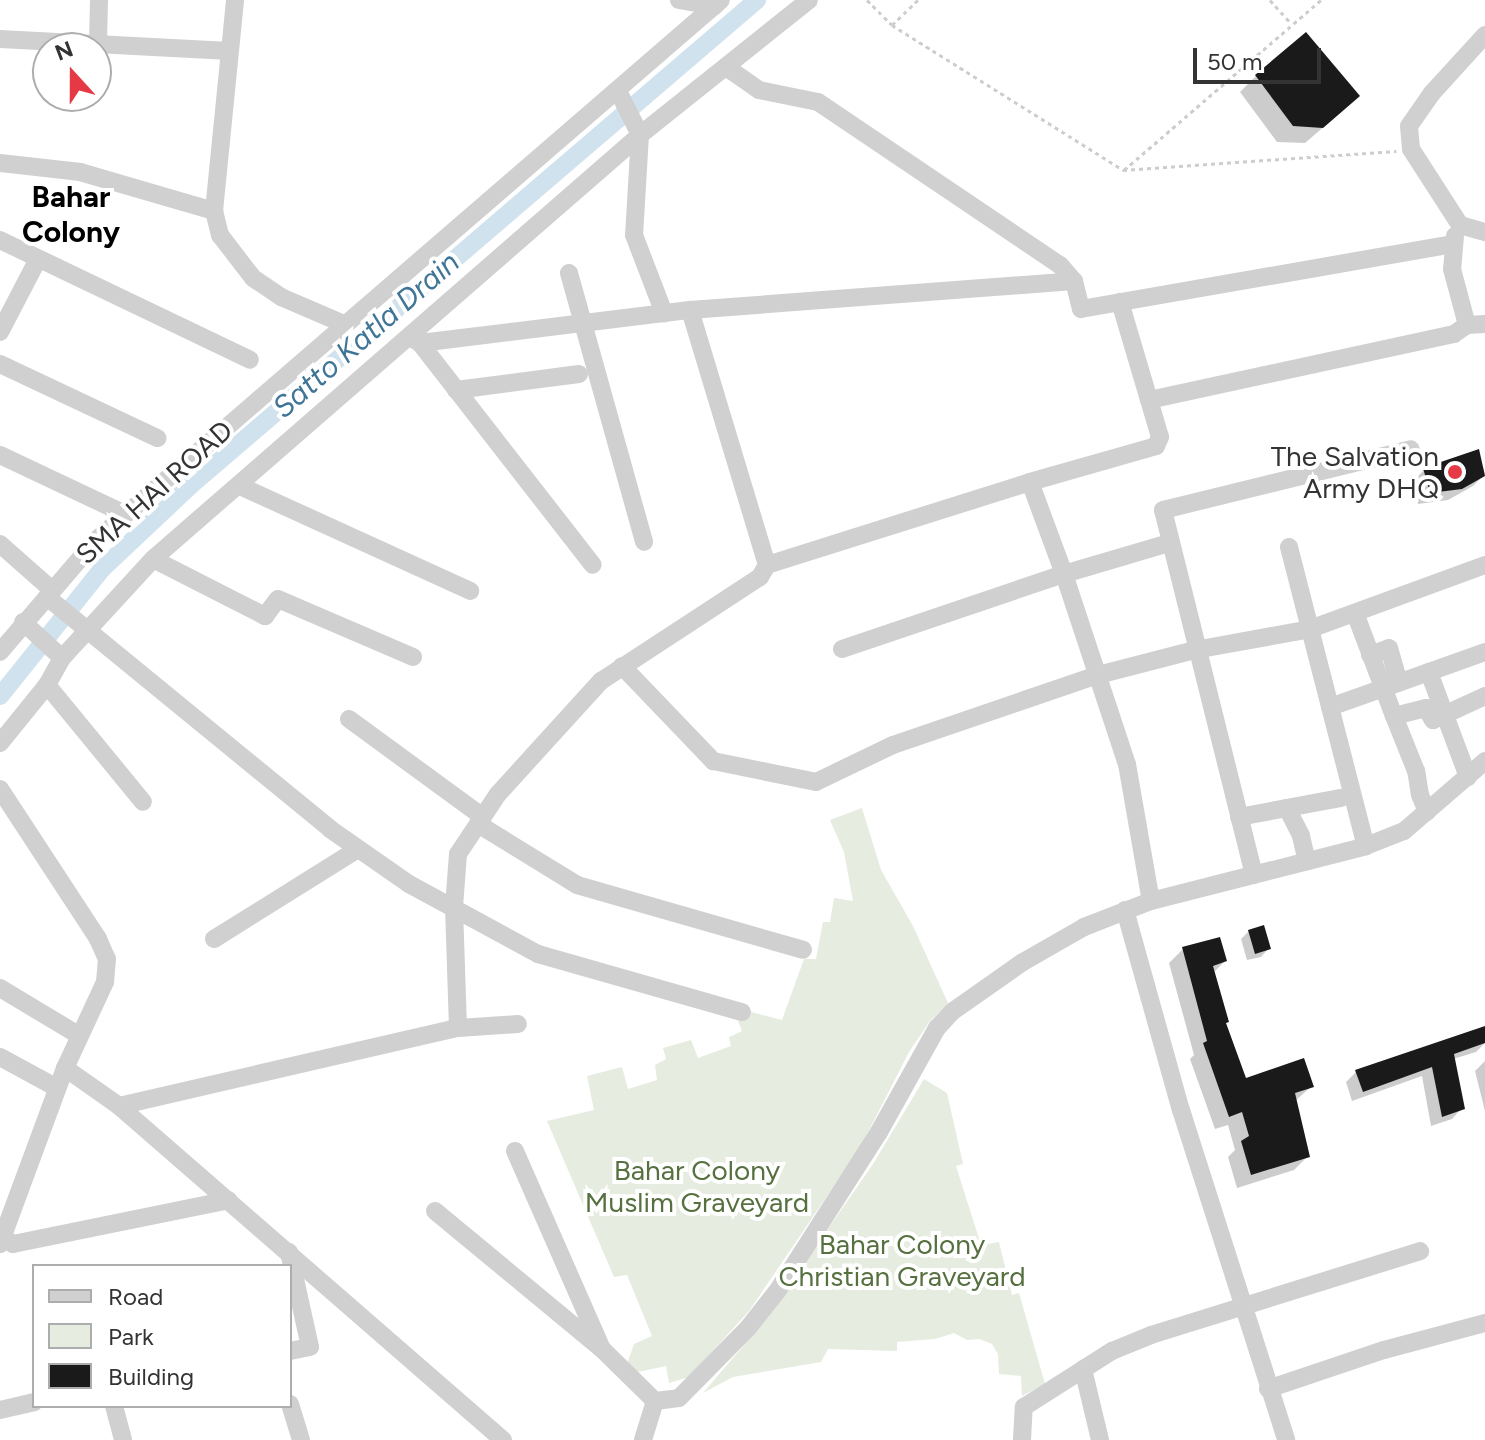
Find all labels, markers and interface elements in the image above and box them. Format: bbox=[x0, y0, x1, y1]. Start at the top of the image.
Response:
north arrow bbox=[32, 32, 112, 112]
scale bar bbox=[1197, 32, 1325, 82]
text: N bbox=[51, 35, 77, 67]
text: 50 m bbox=[1207, 47, 1263, 76]
district label: Bahar Colony bbox=[22, 179, 120, 250]
water label: Satto Katla Drain bbox=[265, 244, 467, 426]
street label: SMA HAI ROAD bbox=[69, 413, 239, 571]
place label: The Salvation Army DHQ bbox=[1271, 439, 1439, 505]
marker: The Salvation Army DHQ bbox=[1446, 463, 1464, 481]
park label: Bahar Colony Muslim Graveyard bbox=[585, 1153, 809, 1219]
park label: Bahar Colony Christian Graveyard bbox=[778, 1227, 1026, 1293]
legend bbox=[32, 1264, 292, 1408]
text: Road bbox=[108, 1282, 163, 1311]
text: Park bbox=[108, 1322, 154, 1351]
text: Building bbox=[108, 1362, 194, 1391]

